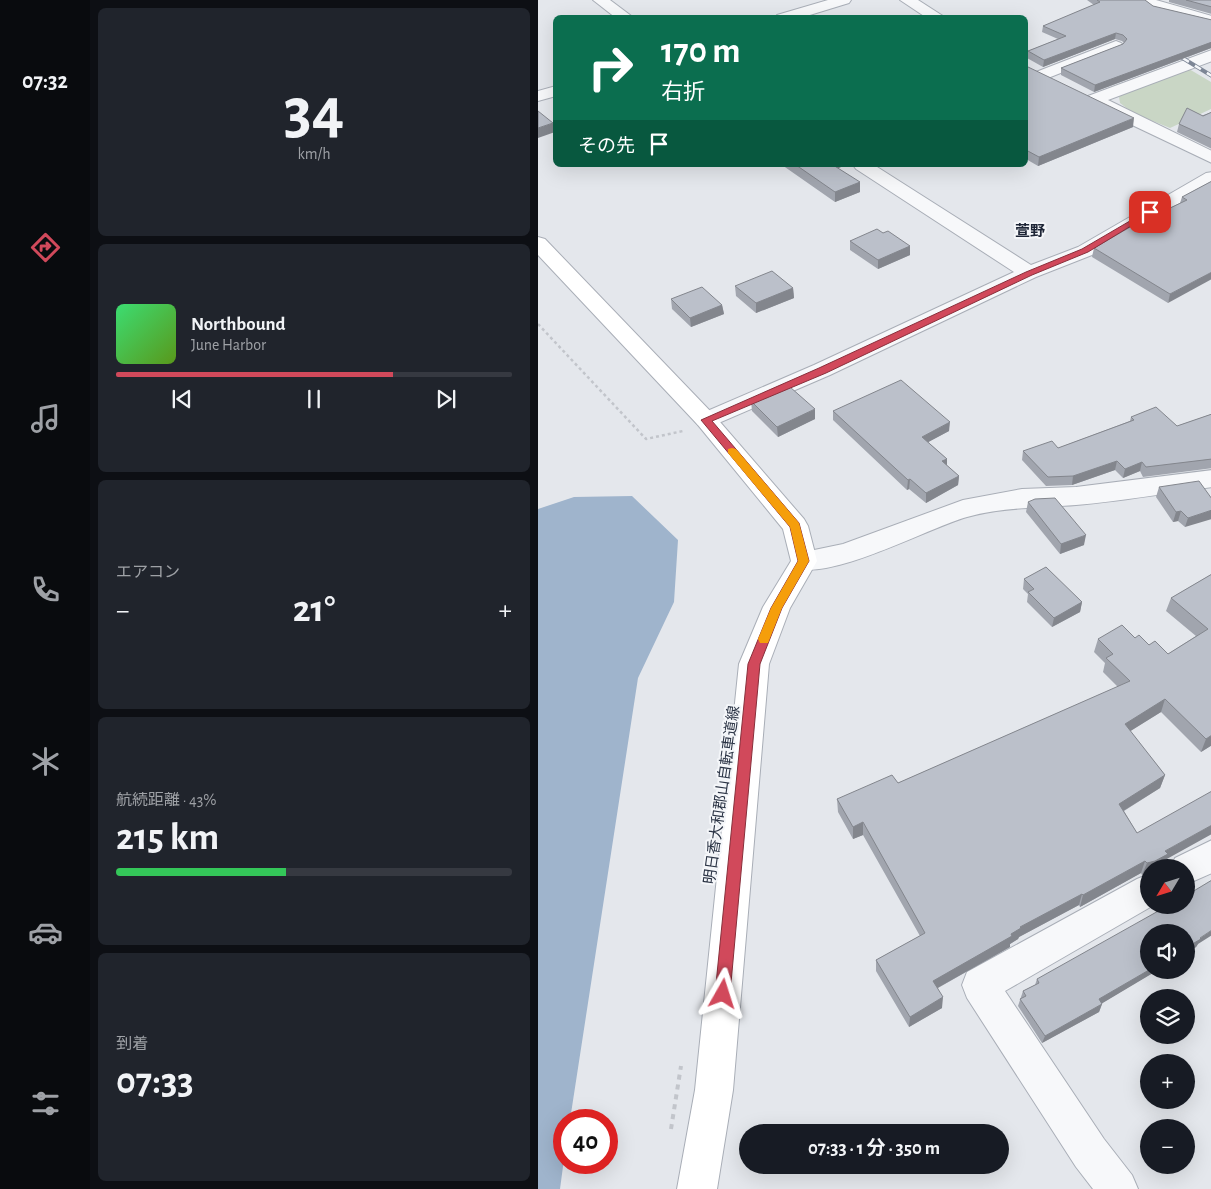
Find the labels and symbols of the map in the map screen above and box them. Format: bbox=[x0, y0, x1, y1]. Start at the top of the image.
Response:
pin bbox=[1129, 191, 1171, 233]
district label: 萱野 bbox=[1015, 223, 1045, 239]
street label: 明日香大和郡山自転車道線 bbox=[701, 705, 742, 885]
north arrow bbox=[1140, 859, 1196, 914]
position arrow bbox=[696, 967, 748, 1019]
speed limit sign: 40 bbox=[553, 1109, 618, 1174]

